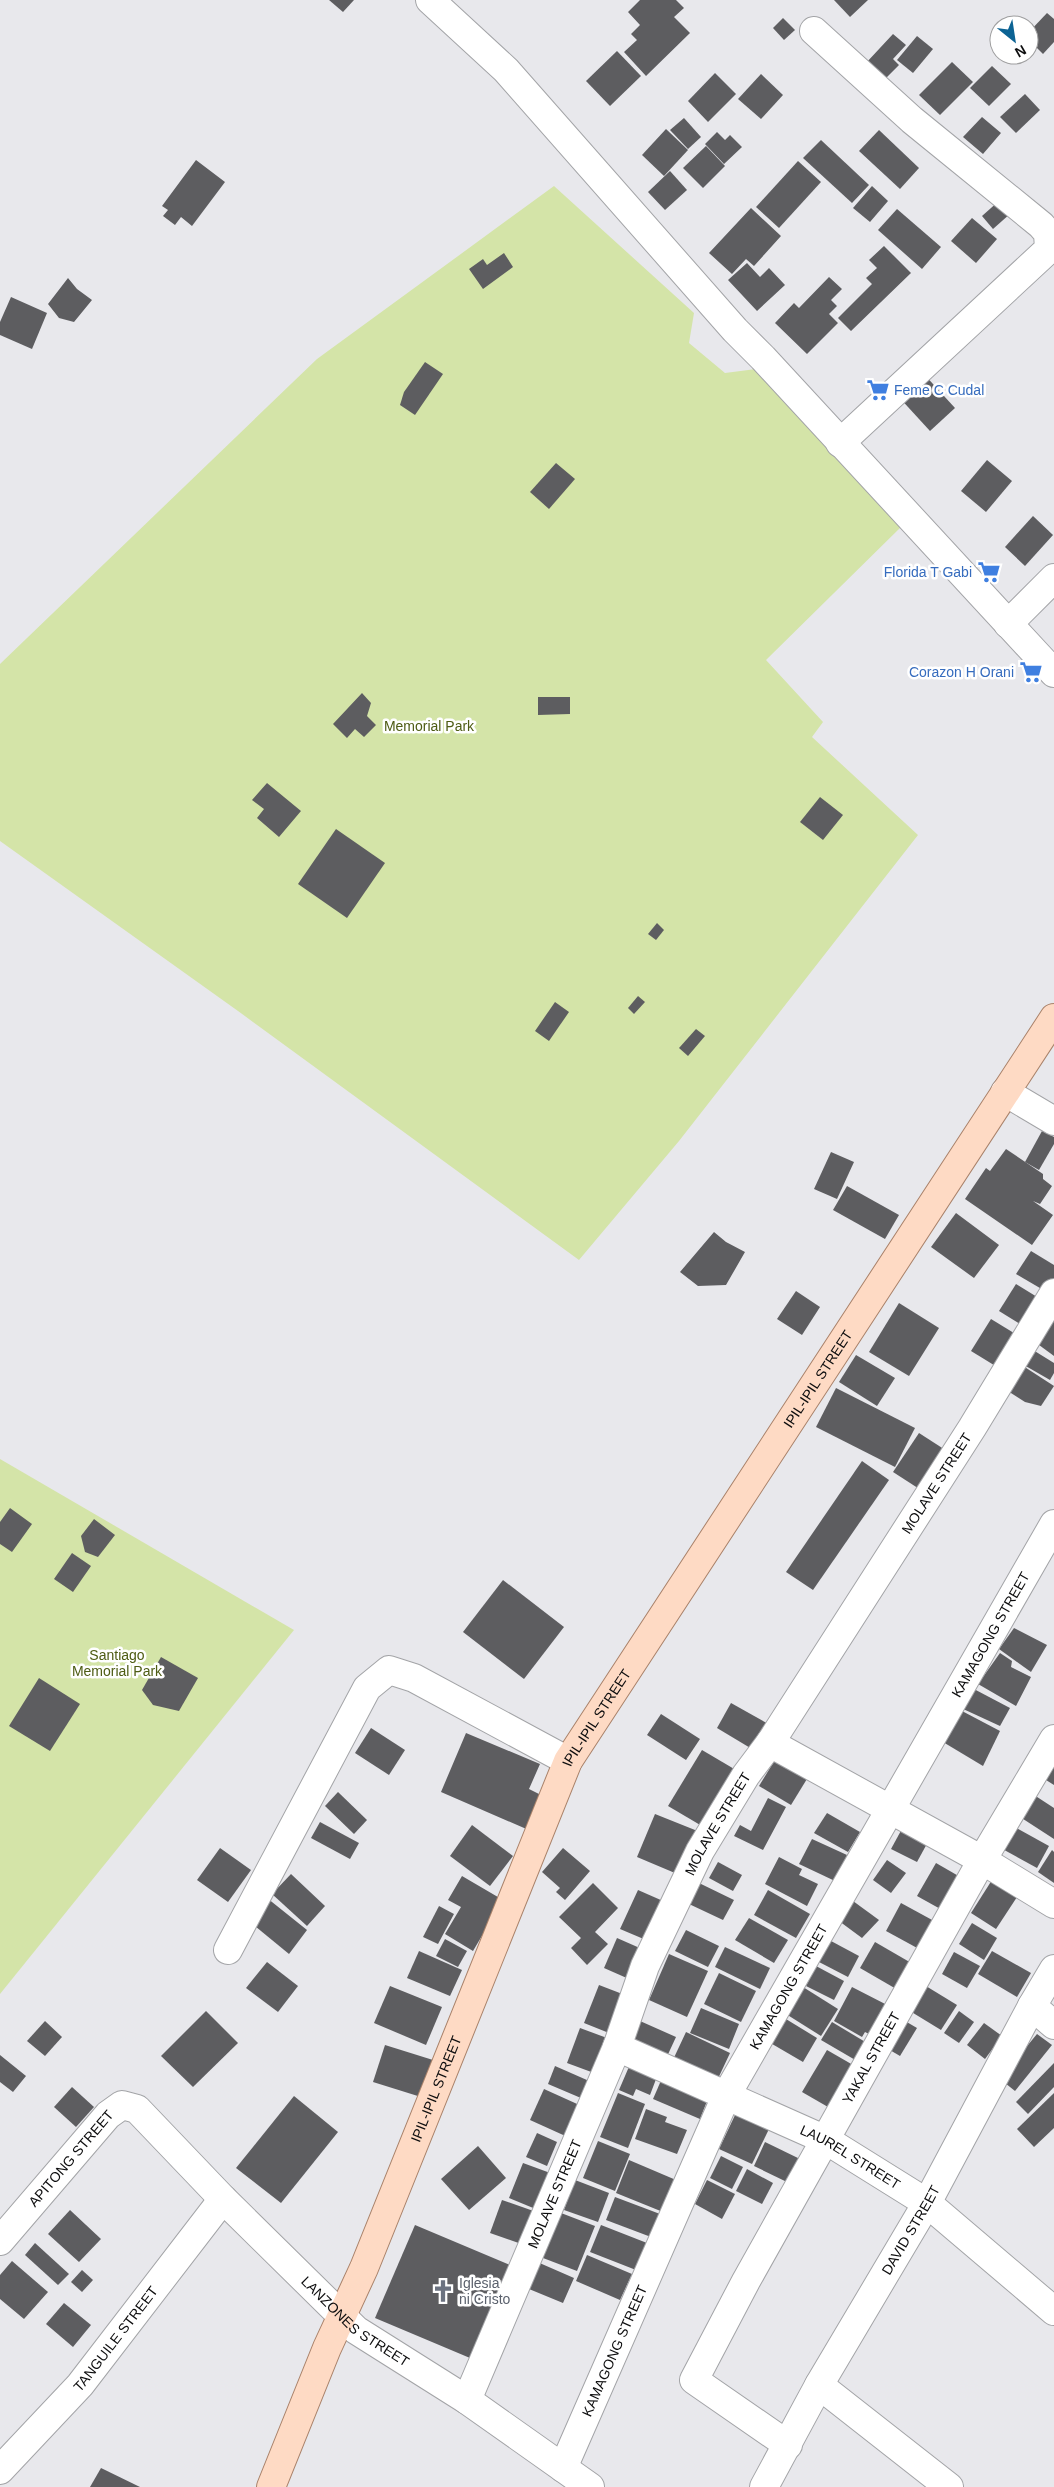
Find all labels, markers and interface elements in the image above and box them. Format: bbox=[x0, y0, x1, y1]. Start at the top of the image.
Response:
north arrow bbox=[989, 15, 1039, 65]
text: N bbox=[1012, 42, 1029, 61]
supermarket icon: Feme C Cudal bbox=[865, 377, 891, 403]
place label: Feme C Cudal bbox=[894, 382, 984, 398]
supermarket icon: Florida T Gabi bbox=[976, 559, 1002, 585]
place label: Florida T Gabi bbox=[884, 564, 972, 580]
supermarket icon: Corazon H Orani bbox=[1018, 659, 1044, 685]
place label: Corazon H Orani bbox=[909, 664, 1014, 680]
park label: Memorial Park bbox=[384, 718, 475, 734]
street label: IPIL-IPIL STREET bbox=[780, 1327, 856, 1431]
street label: MOLAVE STREET bbox=[898, 1430, 975, 1537]
street label: KAMAGONG STREET bbox=[948, 1569, 1033, 1700]
park label: Santiago Memorial Park bbox=[72, 1647, 163, 1679]
street label: IPIL-IPIL STREET bbox=[559, 1666, 634, 1769]
street label: MOLAVE STREET bbox=[682, 1769, 754, 1878]
street label: KAMAGONG STREET bbox=[746, 1921, 831, 2052]
street label: YAKAL STREET bbox=[839, 2009, 903, 2107]
street label: IPIL-IPIL STREET bbox=[407, 2033, 465, 2144]
street label: APITONG STREET bbox=[25, 2106, 117, 2210]
street label: LAUREL STREET bbox=[798, 2122, 903, 2192]
street label: MOLAVE STREET bbox=[524, 2137, 585, 2251]
street label: DAVID STREET bbox=[878, 2182, 943, 2278]
street label: LANZONES STREET bbox=[298, 2273, 413, 2370]
place label: Iglesia ni Cristo bbox=[459, 2275, 511, 2307]
church icon: Iglesia ni Cristo bbox=[430, 2278, 456, 2304]
street label: KAMAGONG STREET bbox=[579, 2282, 650, 2419]
street label: TANGUILE STREET bbox=[70, 2283, 161, 2395]

